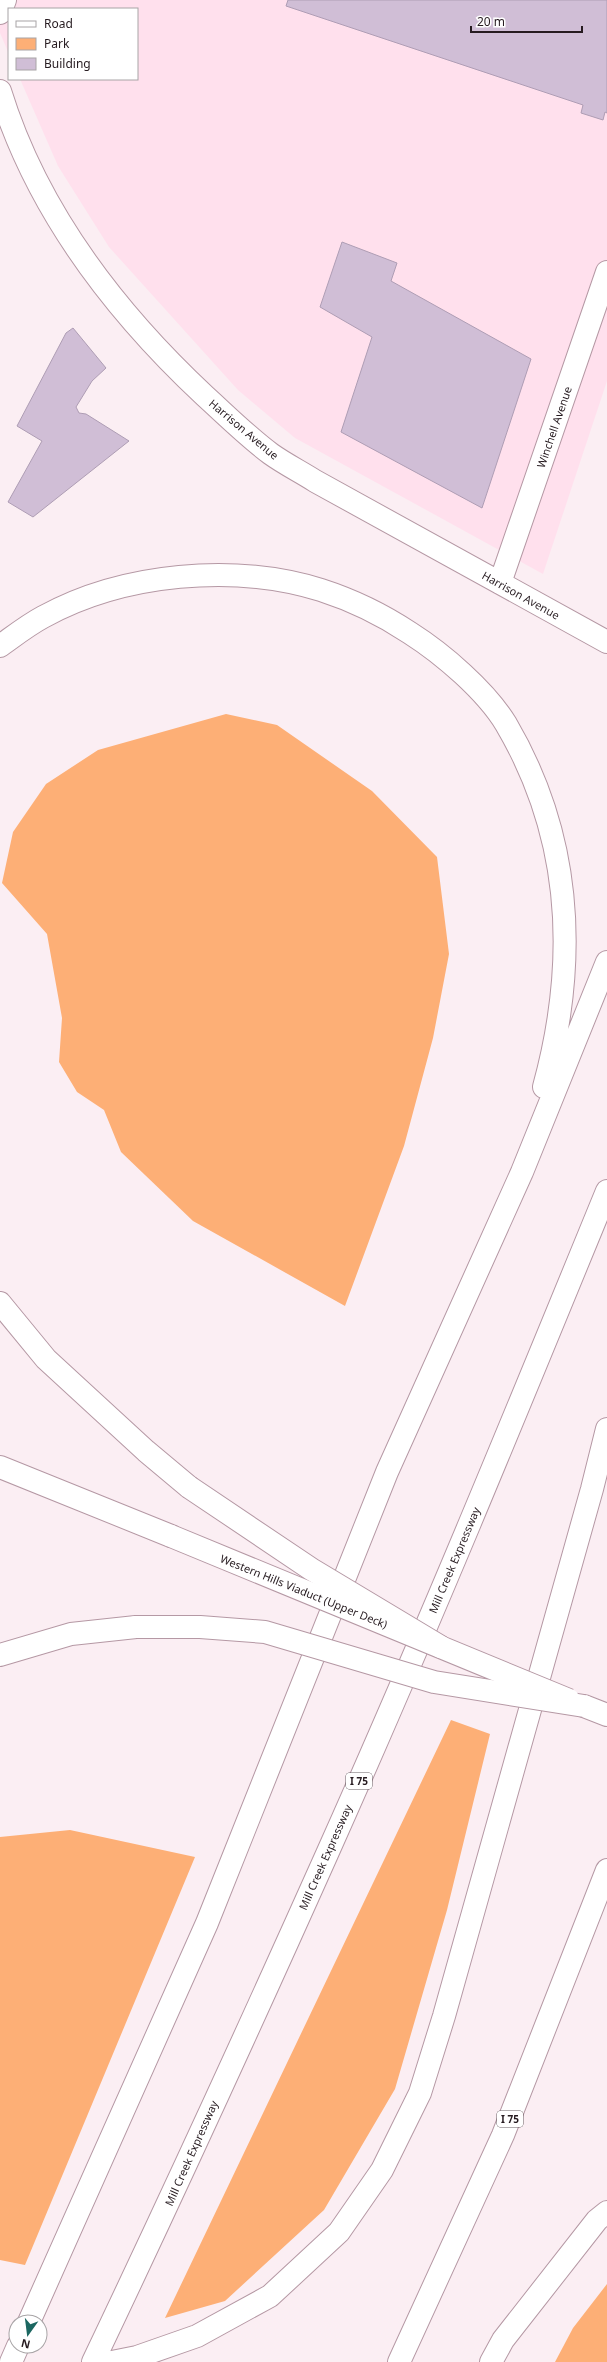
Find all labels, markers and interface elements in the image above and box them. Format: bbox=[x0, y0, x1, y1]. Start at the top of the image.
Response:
legend bbox=[8, 8, 138, 80]
scale bar bbox=[471, 8, 582, 34]
text: 20 m bbox=[477, 13, 505, 30]
text: Road bbox=[44, 15, 73, 32]
text: Park bbox=[44, 35, 70, 52]
text: Building bbox=[44, 55, 91, 72]
street label: Winchell Avenue bbox=[533, 384, 575, 470]
street label: Harrison Avenue bbox=[206, 395, 282, 463]
street label: Harrison Avenue bbox=[480, 567, 562, 623]
street label: Mill Creek Expressway bbox=[425, 1504, 483, 1615]
street label: Western Hills Viaduct (Upper Deck) bbox=[218, 1550, 390, 1632]
road number: I 75 bbox=[346, 1773, 372, 1789]
street label: Mill Creek Expressway bbox=[295, 1802, 355, 1912]
street label: Mill Creek Expressway bbox=[161, 2098, 221, 2208]
road number: I 75 bbox=[497, 2111, 523, 2127]
north arrow bbox=[8, 2314, 48, 2354]
text: N bbox=[19, 2336, 32, 2353]

